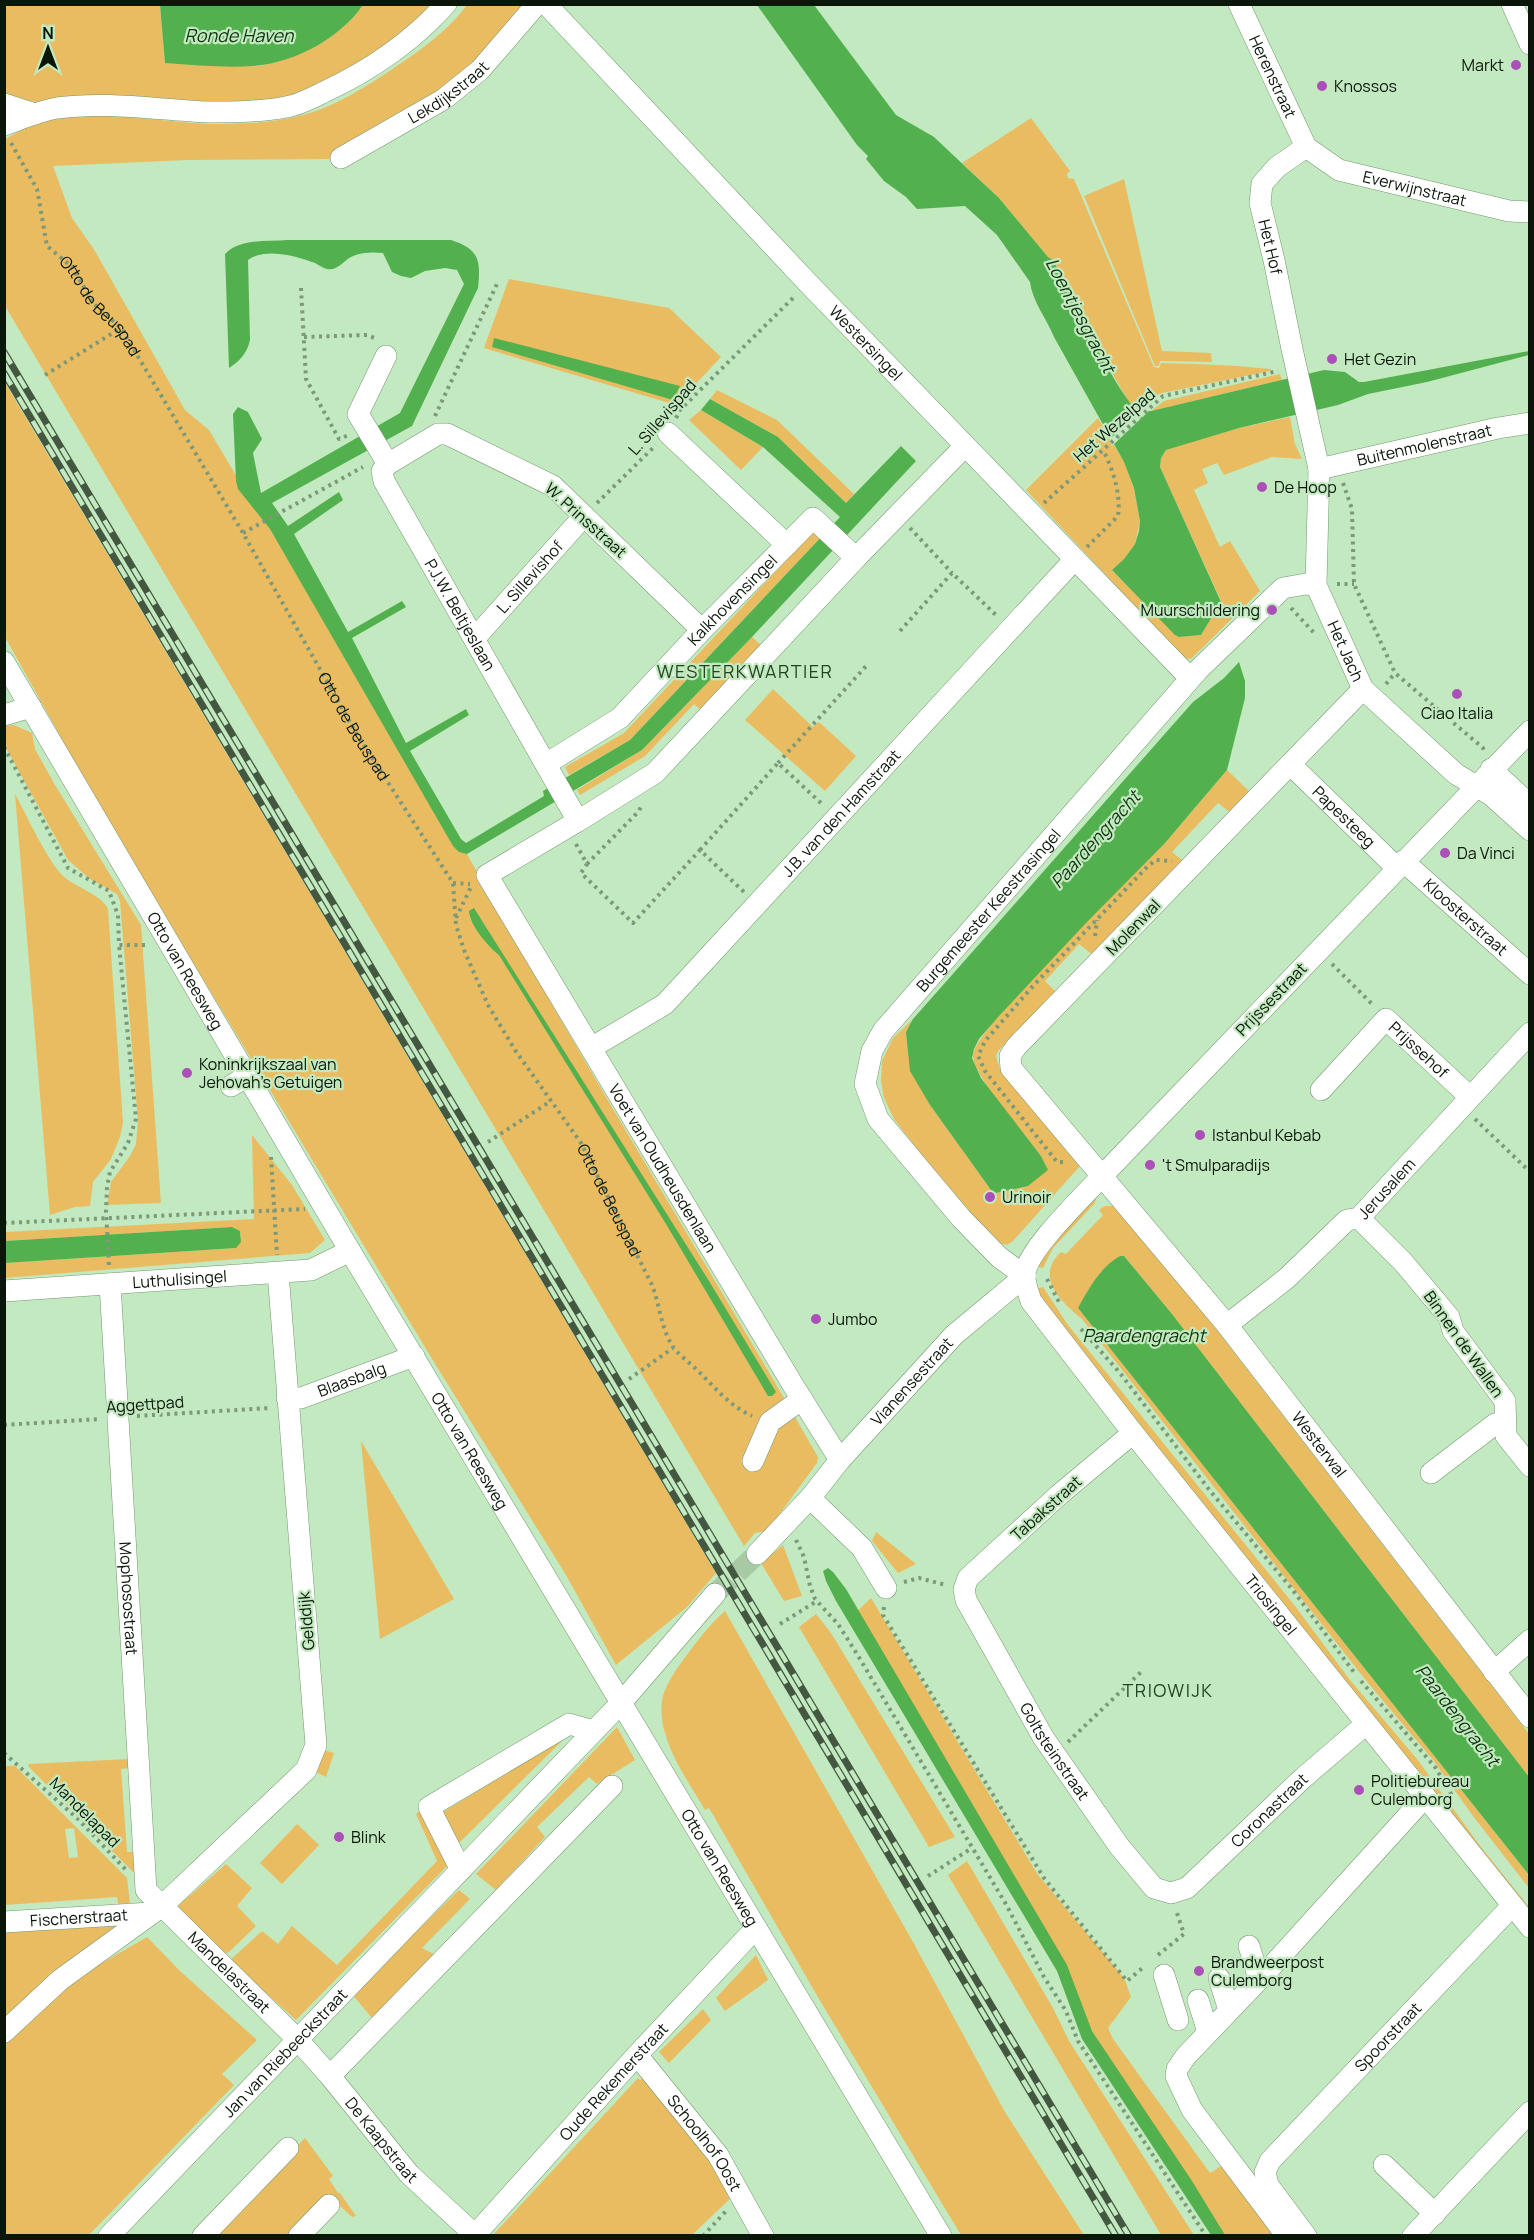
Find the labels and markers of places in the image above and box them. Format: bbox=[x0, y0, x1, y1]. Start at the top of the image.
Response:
place label: Markt bbox=[1462, 54, 1504, 76]
marker: Markt bbox=[1509, 58, 1523, 72]
place label: Knossos bbox=[1334, 75, 1397, 97]
marker: Knossos bbox=[1315, 79, 1329, 93]
place label: Het Gezin bbox=[1344, 348, 1416, 370]
marker: Het Gezin bbox=[1325, 352, 1339, 366]
place label: De Hoop bbox=[1274, 476, 1337, 498]
marker: De Hoop bbox=[1255, 480, 1269, 494]
place label: Muurschildering bbox=[1141, 599, 1260, 621]
marker: Muurschildering bbox=[1265, 603, 1279, 617]
marker: Ciao Italia bbox=[1450, 687, 1464, 701]
place label: Ciao Italia bbox=[1421, 702, 1493, 724]
place label: Da Vinci bbox=[1457, 842, 1515, 864]
marker: Da Vinci bbox=[1438, 846, 1452, 860]
place label: Koninkrijkszaal van Jehovah's Getuigen bbox=[199, 1053, 342, 1093]
marker: Koninkrijkszaal van Jehovah's Getuigen bbox=[180, 1066, 194, 1080]
place label: Istanbul Kebab bbox=[1212, 1124, 1321, 1146]
marker: Istanbul Kebab bbox=[1193, 1128, 1207, 1142]
place label: 't Smulparadijs bbox=[1162, 1154, 1270, 1176]
marker: 't Smulparadijs bbox=[1143, 1158, 1157, 1172]
place label: Urinoir bbox=[1002, 1186, 1051, 1208]
marker: Urinoir bbox=[983, 1190, 997, 1204]
place label: Jumbo bbox=[828, 1308, 877, 1330]
marker: Jumbo bbox=[809, 1312, 823, 1326]
place label: Politiebureau Culemborg bbox=[1371, 1770, 1469, 1810]
marker: Politiebureau Culemborg bbox=[1352, 1783, 1366, 1797]
place label: Blink bbox=[351, 1826, 387, 1848]
marker: Blink bbox=[332, 1830, 346, 1844]
place label: Brandweerpost Culemborg bbox=[1211, 1951, 1324, 1991]
marker: Brandweerpost Culemborg bbox=[1192, 1964, 1206, 1978]

